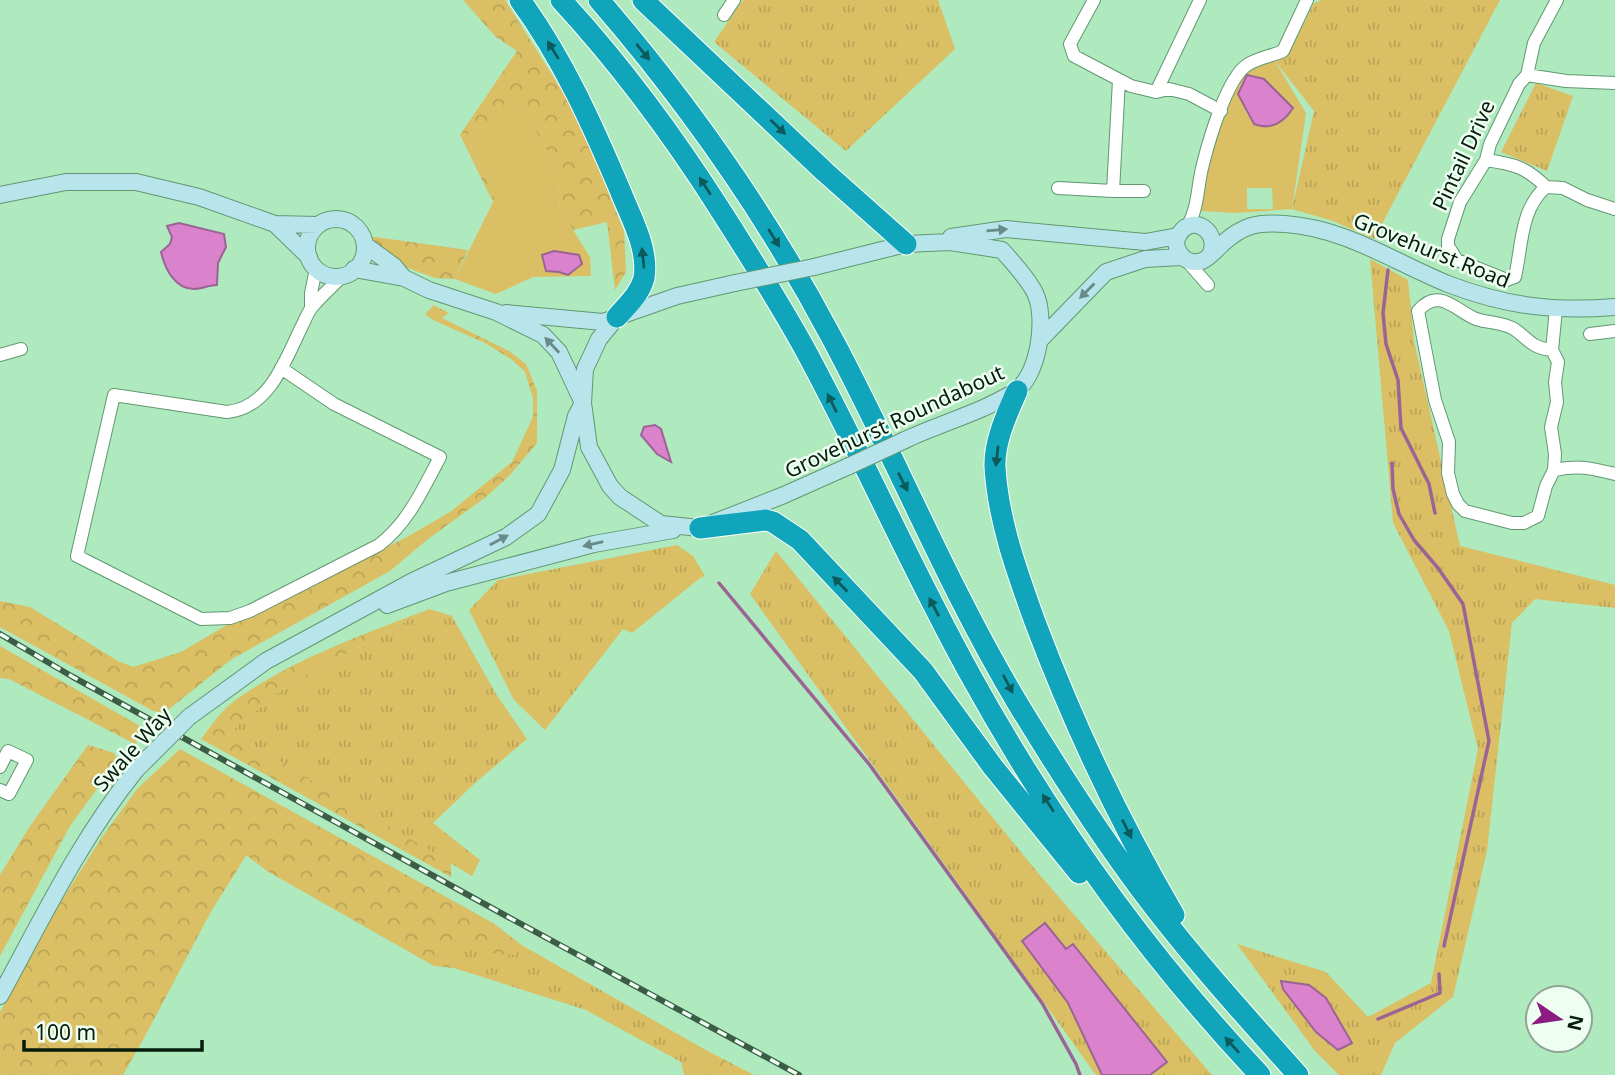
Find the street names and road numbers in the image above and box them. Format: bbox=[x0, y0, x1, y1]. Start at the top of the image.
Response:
street label: Pintail Drive bbox=[1425, 95, 1501, 215]
street label: Grovehurst Road bbox=[1350, 206, 1514, 294]
street label: Grovehurst Roundabout bbox=[780, 358, 1008, 484]
street label: Swale Way bbox=[87, 701, 177, 797]

